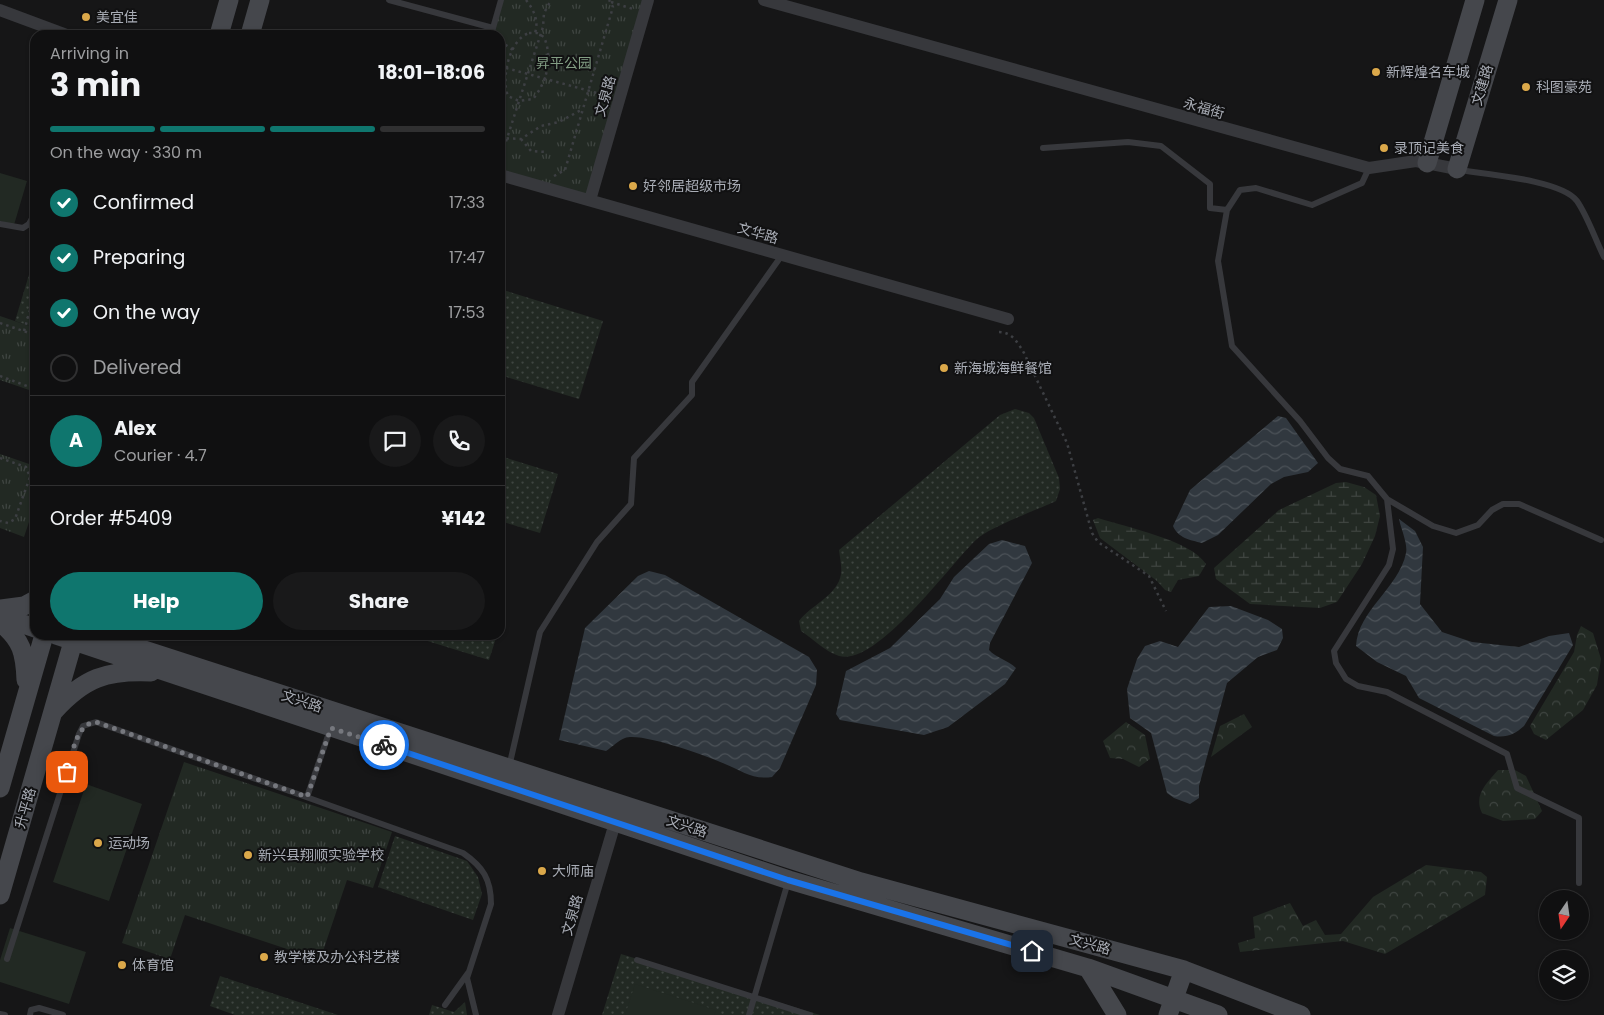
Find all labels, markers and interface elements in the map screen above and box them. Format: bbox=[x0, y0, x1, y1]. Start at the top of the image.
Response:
place label: 美宜佳 bbox=[96, 7, 138, 27]
marker: 美宜佳 bbox=[80, 11, 92, 23]
text: Arriving in bbox=[50, 42, 129, 65]
park label: 昇平公园 bbox=[536, 53, 592, 73]
text: 18:01–18:06 bbox=[378, 59, 485, 86]
text: 3 min bbox=[50, 62, 141, 107]
place label: 新辉煌名车城 bbox=[1386, 62, 1470, 82]
street label: 文建路 bbox=[1466, 62, 1498, 108]
marker: 新辉煌名车城 bbox=[1370, 66, 1382, 78]
street label: 文泉路 bbox=[590, 73, 620, 119]
place label: 科图豪苑 bbox=[1536, 77, 1592, 97]
marker: 科图豪苑 bbox=[1520, 81, 1532, 93]
street label: 永福街 bbox=[1181, 93, 1227, 123]
place label: 录顶记美食 bbox=[1394, 138, 1464, 158]
text: On the way · 330 m bbox=[50, 141, 202, 164]
marker: 录顶记美食 bbox=[1378, 142, 1390, 154]
place label: 好邻居超级市场 bbox=[643, 176, 741, 196]
marker: 好邻居超级市场 bbox=[627, 180, 639, 192]
icon: check bbox=[50, 189, 78, 217]
text: Confirmed bbox=[93, 189, 194, 216]
text: 17:33 bbox=[449, 191, 485, 214]
street label: 文华路 bbox=[735, 218, 781, 248]
icon: check bbox=[50, 244, 78, 272]
text: Preparing bbox=[93, 244, 185, 271]
text: 17:47 bbox=[449, 246, 485, 269]
icon: check bbox=[50, 299, 78, 327]
text: On the way bbox=[93, 299, 200, 326]
text: 17:53 bbox=[448, 301, 485, 324]
text: Delivered bbox=[93, 354, 182, 381]
place label: 新海城海鲜餐馆 bbox=[954, 358, 1052, 378]
marker: 新海城海鲜餐馆 bbox=[938, 362, 950, 374]
text: Alex bbox=[114, 415, 156, 442]
button: chat bbox=[369, 415, 421, 467]
button: phone bbox=[433, 415, 485, 467]
text: A bbox=[69, 427, 83, 454]
text: Courier · 4.7 bbox=[114, 444, 207, 467]
text: Order #5409 bbox=[50, 505, 173, 532]
text: ¥142 bbox=[441, 505, 485, 532]
button: Help bbox=[50, 572, 263, 630]
button: Share bbox=[273, 572, 485, 630]
street label: 文兴路 bbox=[279, 685, 325, 717]
courier bbox=[359, 720, 409, 770]
icon: bike bbox=[370, 731, 398, 759]
pin bbox=[46, 751, 88, 793]
icon: bag bbox=[53, 758, 81, 786]
street label: 升平路 bbox=[10, 785, 40, 831]
street label: 文兴路 bbox=[664, 810, 710, 842]
place label: 运动场 bbox=[108, 833, 150, 853]
marker: 运动场 bbox=[92, 837, 104, 849]
place label: 新兴县翔顺实验学校 bbox=[258, 845, 384, 865]
marker: 新兴县翔顺实验学校 bbox=[242, 849, 254, 861]
place label: 大师庙 bbox=[552, 861, 594, 881]
marker: 大师庙 bbox=[536, 865, 548, 877]
north arrow bbox=[1539, 890, 1589, 940]
map controls bbox=[1539, 890, 1589, 1000]
street label: 文泉路 bbox=[557, 892, 587, 938]
street label: 文兴路 bbox=[1067, 929, 1113, 959]
pin bbox=[1011, 930, 1053, 972]
icon: home bbox=[1018, 937, 1046, 965]
place label: 教学楼及办公科艺楼 bbox=[274, 947, 400, 967]
button: layers bbox=[1539, 950, 1589, 1000]
marker: 教学楼及办公科艺楼 bbox=[258, 951, 270, 963]
place label: 体育馆 bbox=[132, 955, 174, 975]
marker: 体育馆 bbox=[116, 959, 128, 971]

